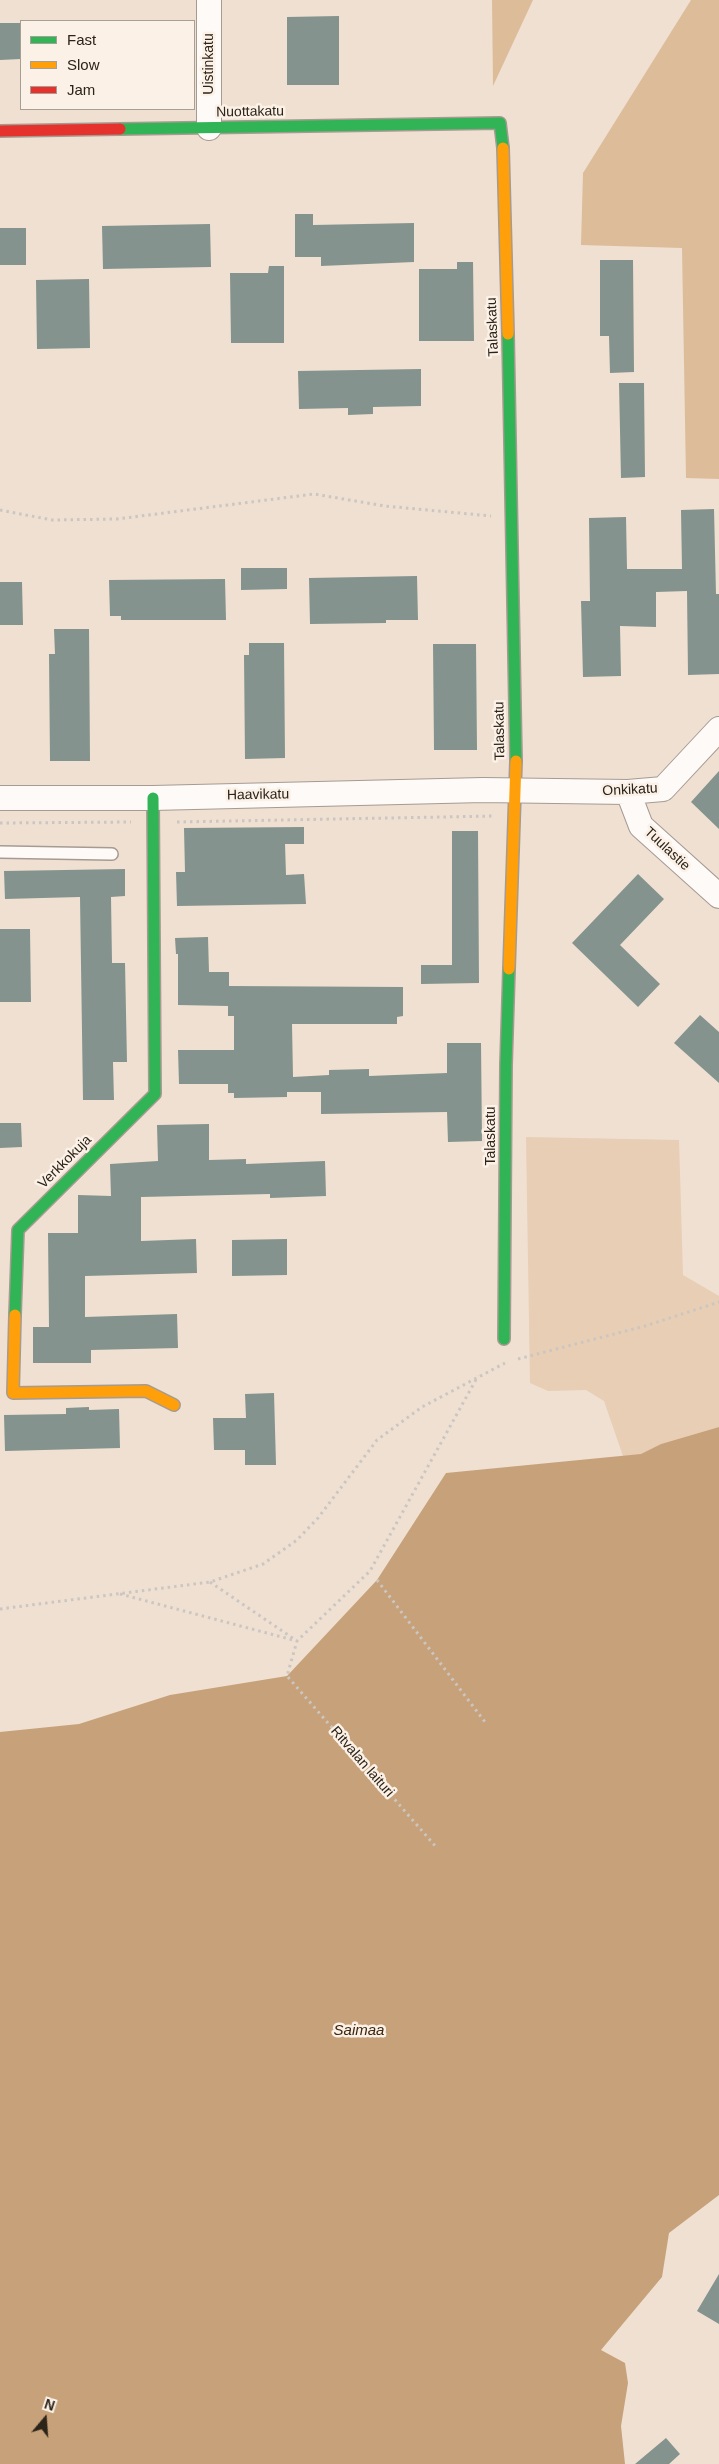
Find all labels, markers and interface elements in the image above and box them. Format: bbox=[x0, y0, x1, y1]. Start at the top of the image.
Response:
legend bbox=[20, 20, 195, 110]
text: Fast bbox=[67, 31, 96, 48]
street label: Uistinkatu bbox=[201, 33, 217, 95]
text: Slow bbox=[67, 56, 100, 73]
text: Jam bbox=[67, 81, 95, 98]
street label: Nuottakatu bbox=[216, 103, 284, 121]
street label: Talaskatu bbox=[484, 297, 502, 357]
street label: Talaskatu bbox=[491, 701, 509, 761]
street label: Onkikatu bbox=[602, 780, 658, 800]
street label: Haavikatu bbox=[227, 786, 289, 804]
street label: Tuulastie bbox=[641, 824, 693, 874]
street label: Talaskatu bbox=[483, 1106, 499, 1166]
street label: Verkkokuja bbox=[35, 1132, 95, 1192]
street label: Ritvalan laituri bbox=[327, 1723, 397, 1801]
water label: Saimaa bbox=[334, 2022, 384, 2040]
north arrow bbox=[20, 2394, 70, 2444]
text: N bbox=[42, 2396, 57, 2414]

